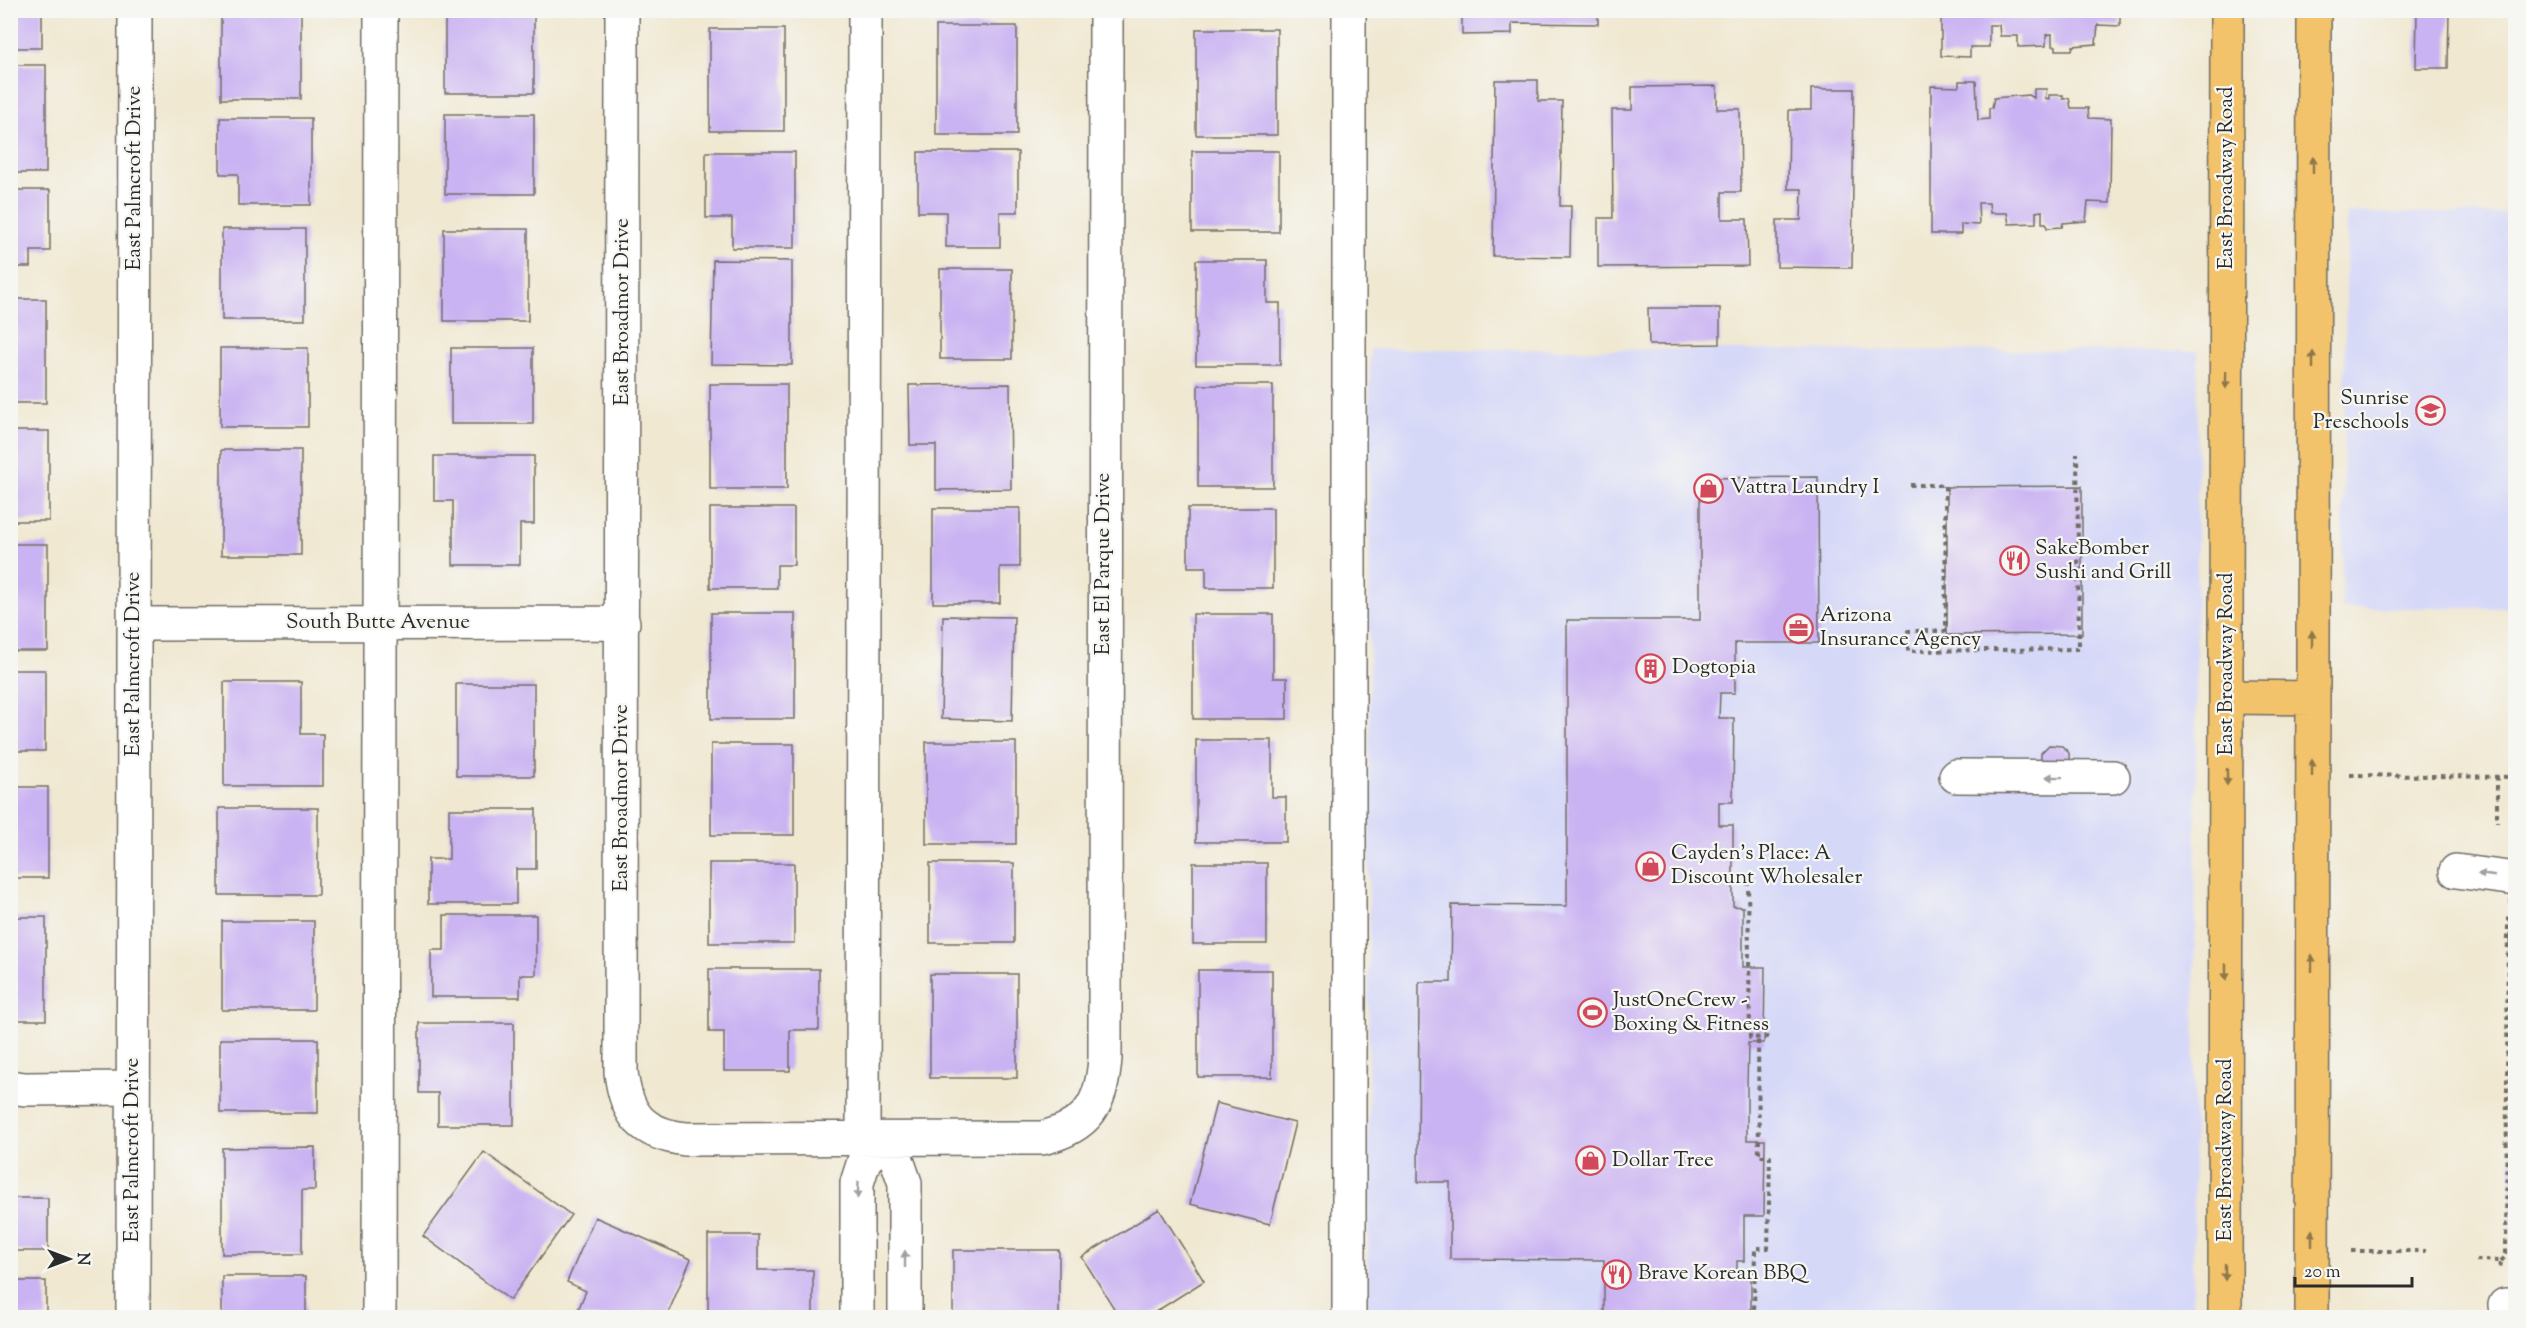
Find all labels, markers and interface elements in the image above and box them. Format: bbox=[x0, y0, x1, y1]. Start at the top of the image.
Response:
street label: East Palmcroft Drive bbox=[120, 86, 150, 270]
street label: East Broadway Road bbox=[2212, 86, 2242, 270]
one-way arrow bbox=[2308, 156, 2318, 175]
street label: East Broadmor Drive bbox=[608, 218, 638, 406]
one-way arrow bbox=[2308, 351, 2318, 370]
one-way arrow bbox=[2221, 371, 2231, 390]
place label: Sunrise Preschools bbox=[2313, 384, 2409, 438]
school or university icon: Sunrise Preschools bbox=[2414, 395, 2446, 427]
shop icon: Vattra Laundry I bbox=[1693, 472, 1725, 504]
street label: East El Parque Drive bbox=[1089, 473, 1119, 655]
place label: Vattra Laundry I bbox=[1730, 473, 1879, 503]
place label: SakeBomber Sushi and Grill bbox=[2035, 534, 2172, 588]
restaurant icon: SakeBomber Sushi and Grill bbox=[1998, 545, 2030, 577]
street label: East Palmcroft Drive bbox=[119, 572, 149, 756]
street label: East Broadway Road bbox=[2212, 572, 2242, 756]
place label: Arizona Insurance Agency bbox=[1820, 601, 1982, 655]
street label: South Butte Avenue bbox=[286, 608, 470, 638]
office icon: Arizona Insurance Agency bbox=[1783, 612, 1815, 644]
one-way arrow bbox=[2307, 630, 2317, 649]
building icon: Dogtopia bbox=[1635, 652, 1667, 684]
place label: Dogtopia bbox=[1672, 653, 1756, 683]
street label: East Broadmor Drive bbox=[607, 704, 637, 892]
one-way arrow bbox=[2307, 759, 2317, 778]
one-way arrow bbox=[2222, 767, 2232, 786]
one-way arrow bbox=[2045, 772, 2064, 782]
place label: Cayden's Place: A Discount Wholesaler bbox=[1671, 839, 1862, 893]
shop icon: Cayden's Place: A Discount Wholesaler bbox=[1634, 850, 1666, 882]
one-way arrow bbox=[2476, 870, 2495, 879]
one-way arrow bbox=[2307, 954, 2317, 973]
one-way arrow bbox=[2221, 962, 2231, 981]
place label: JustOneCrew - Boxing & Fitness bbox=[1612, 986, 1769, 1040]
sports icon: JustOneCrew - Boxing & Fitness bbox=[1576, 997, 1608, 1029]
street label: East Palmcroft Drive bbox=[118, 1058, 148, 1242]
street label: East Broadway Road bbox=[2211, 1058, 2241, 1242]
shop icon: Dollar Tree bbox=[1575, 1145, 1607, 1177]
place label: Dollar Tree bbox=[1612, 1146, 1714, 1176]
one-way arrow bbox=[853, 1180, 863, 1199]
one-way arrow bbox=[2307, 1228, 2317, 1247]
north arrow bbox=[39, 1229, 99, 1289]
one-way arrow bbox=[900, 1250, 910, 1269]
scale bar bbox=[2295, 1250, 2412, 1288]
text: N bbox=[70, 1253, 93, 1266]
restaurant icon: Brave Korean BBQ bbox=[1601, 1258, 1633, 1290]
place label: Brave Korean BBQ bbox=[1638, 1259, 1810, 1289]
text: 20 m bbox=[2304, 1260, 2341, 1286]
one-way arrow bbox=[2220, 1262, 2230, 1281]

